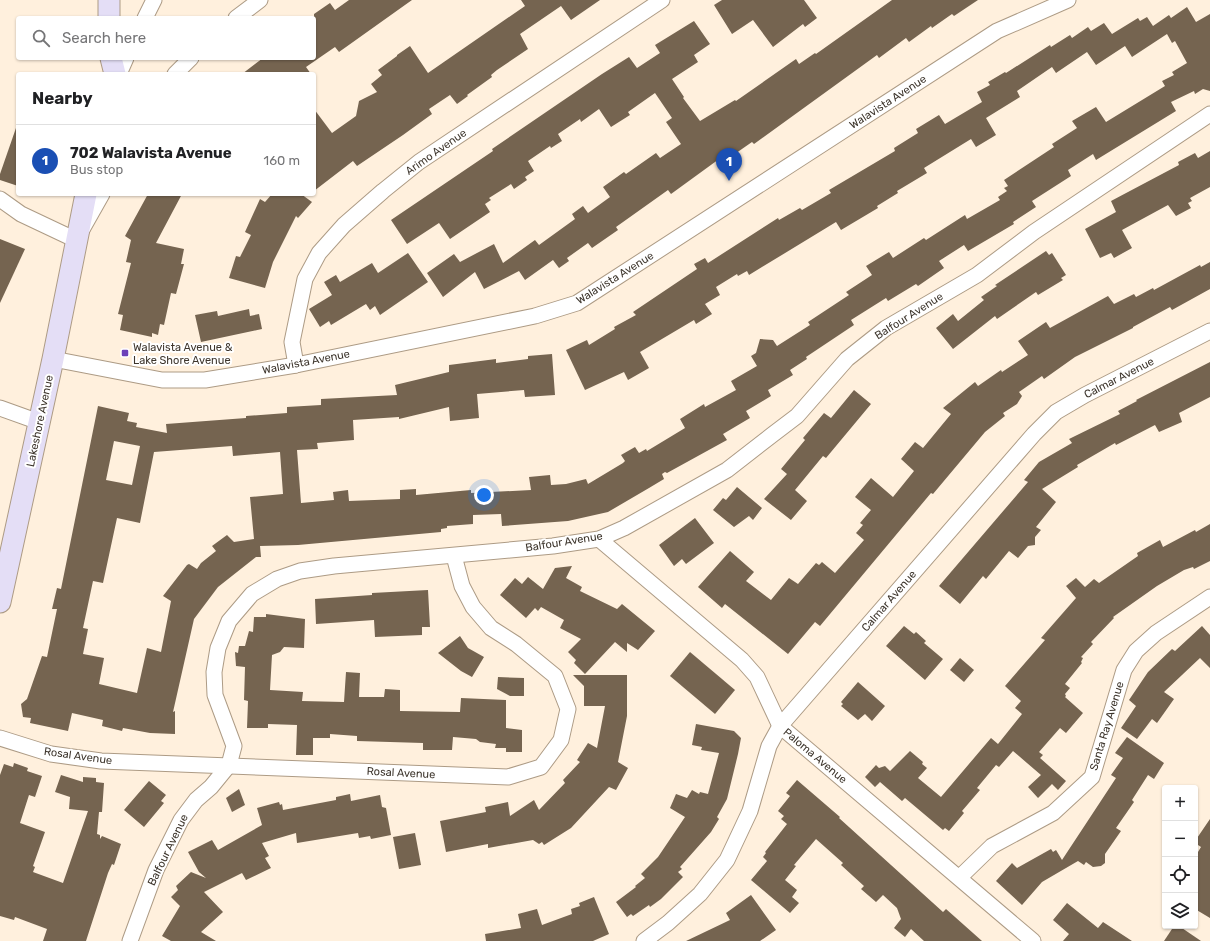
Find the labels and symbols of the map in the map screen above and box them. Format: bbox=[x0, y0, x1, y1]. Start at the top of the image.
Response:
street label: Walavista Avenue bbox=[847, 72, 929, 132]
street label: Arimo Avenue bbox=[403, 126, 469, 178]
pin: 1 bbox=[716, 148, 742, 181]
street label: Walavista Avenue bbox=[574, 249, 656, 307]
street label: Balfour Avenue bbox=[872, 290, 946, 342]
place label: Walavista Avenue & Lake Shore Avenue bbox=[133, 341, 233, 367]
street label: Walavista Avenue bbox=[261, 347, 351, 377]
marker: Walavista Avenue & Lake Shore Avenue bbox=[120, 348, 130, 358]
street label: Calmar Avenue bbox=[1082, 355, 1156, 401]
street label: Lakeshore Avenue bbox=[24, 374, 56, 468]
your location bbox=[474, 485, 494, 505]
street label: Balfour Avenue bbox=[524, 529, 604, 555]
street label: Calmar Avenue bbox=[859, 568, 919, 634]
street label: Santa Ray Avenue bbox=[1087, 680, 1127, 772]
street label: Paloma Avenue bbox=[781, 726, 849, 786]
street label: Rosal Avenue bbox=[43, 745, 113, 767]
street label: Rosal Avenue bbox=[366, 765, 436, 781]
street label: Balfour Avenue bbox=[145, 812, 191, 888]

